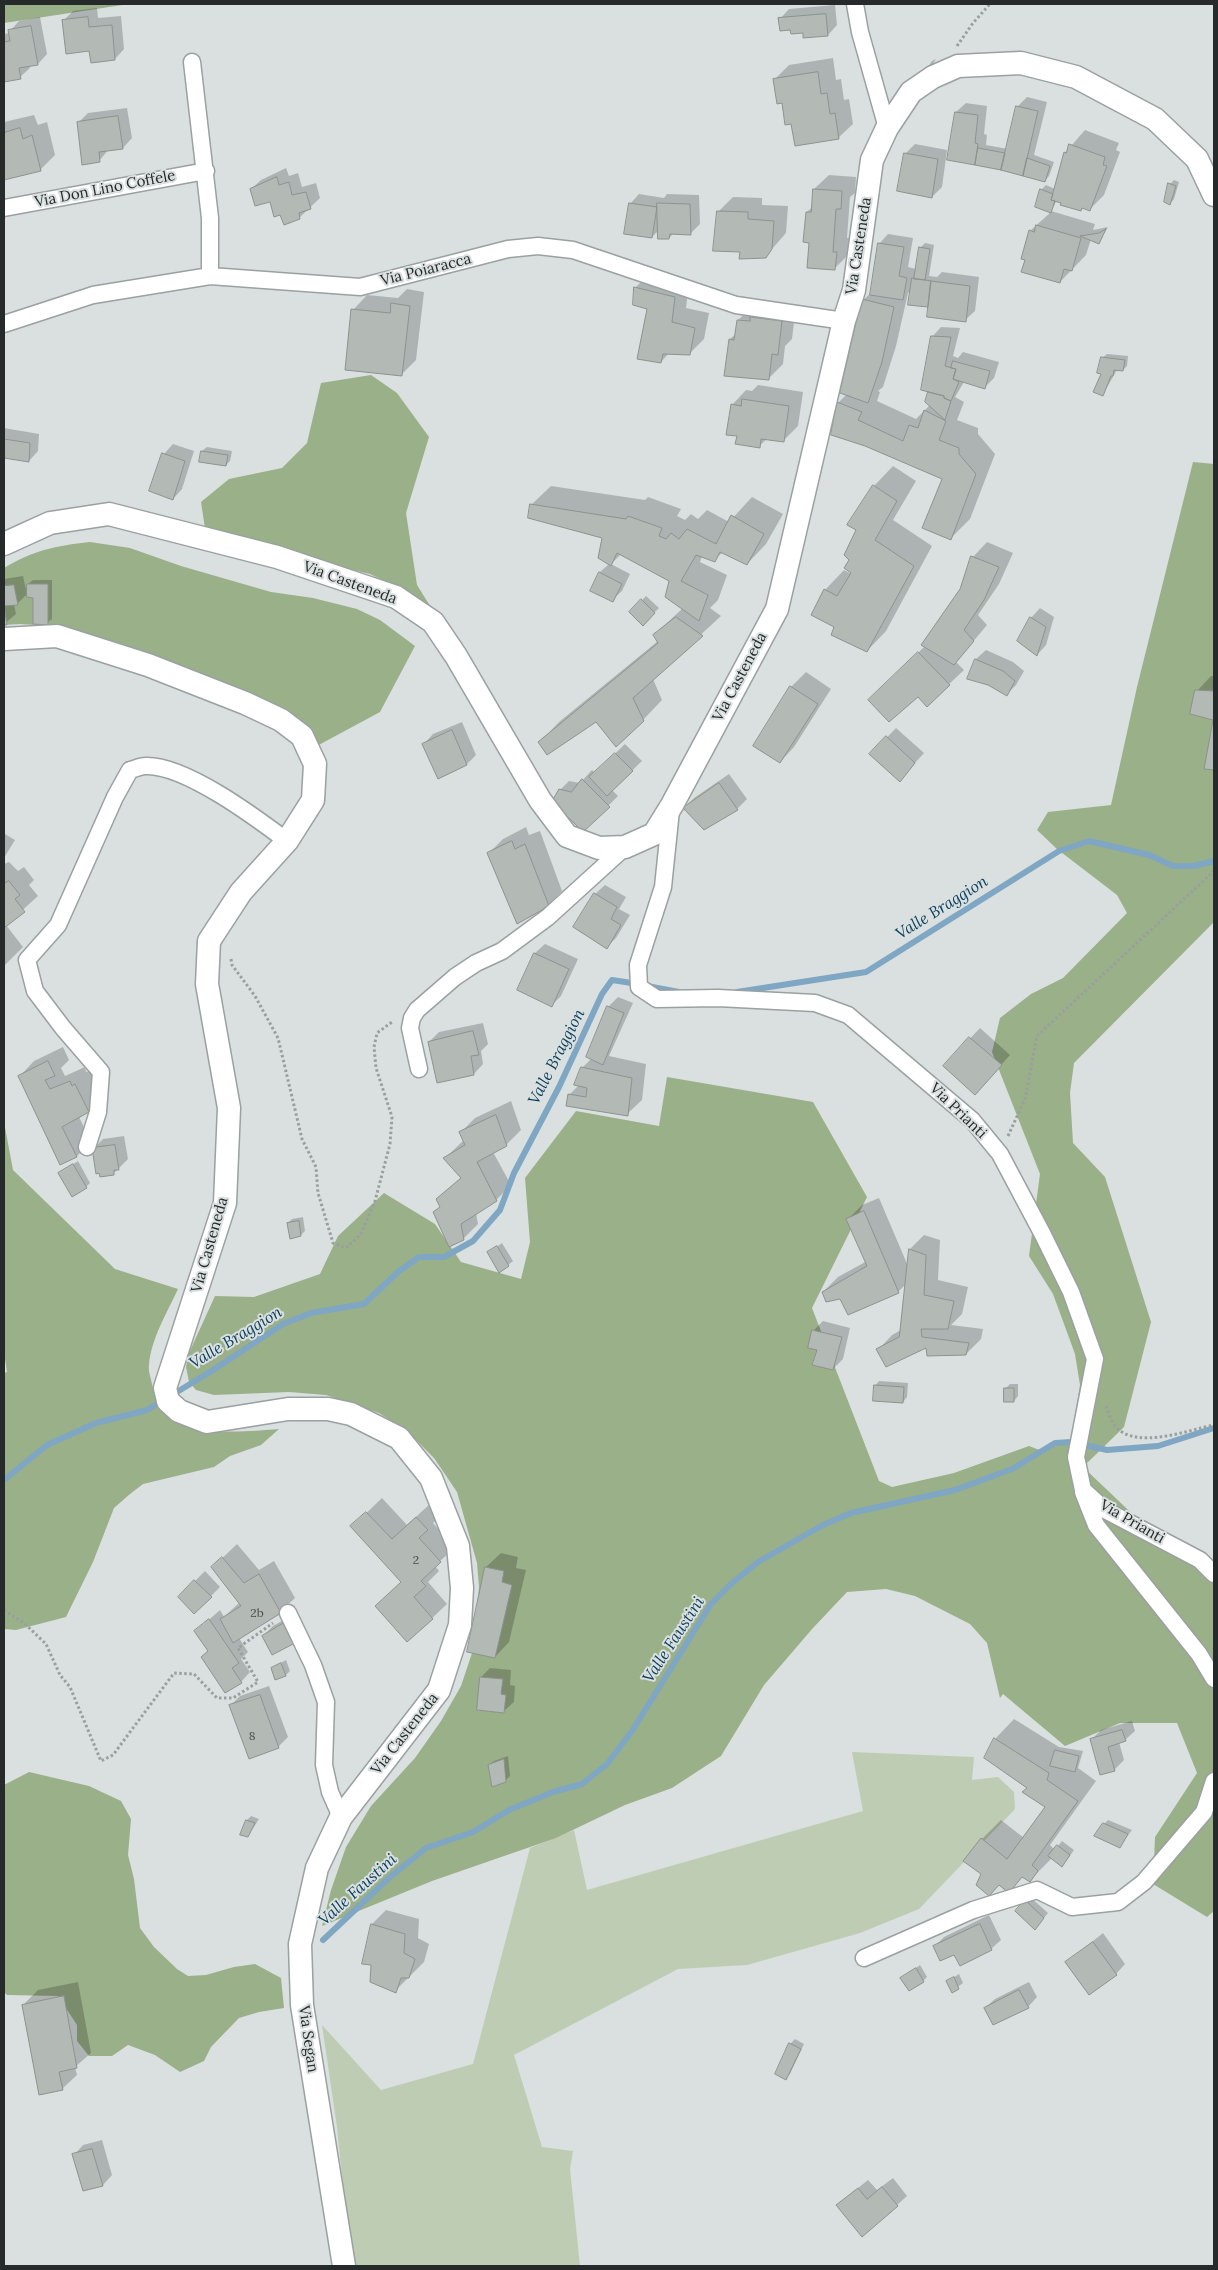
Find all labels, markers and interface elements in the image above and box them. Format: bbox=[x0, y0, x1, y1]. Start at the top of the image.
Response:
street label: Via Don Lino Coffele bbox=[33, 167, 177, 211]
street label: Via Casteneda bbox=[842, 196, 876, 296]
street label: Via Poiaracca bbox=[379, 250, 473, 290]
street label: Via Casteneda bbox=[301, 558, 399, 608]
street label: Via Casteneda bbox=[709, 629, 771, 725]
water label: Valle Braggion bbox=[892, 872, 992, 944]
water label: Valle Braggion bbox=[525, 1006, 589, 1108]
street label: Via Prianti bbox=[926, 1080, 990, 1142]
street label: Via Casteneda bbox=[188, 1195, 232, 1295]
water label: Valle Braggion bbox=[186, 1303, 286, 1373]
street label: Via Prianti bbox=[1096, 1496, 1168, 1548]
house number: 2 bbox=[413, 1554, 419, 1568]
water label: Valle Faustini bbox=[639, 1594, 709, 1686]
house number: 2b bbox=[250, 1607, 264, 1621]
street label: Via Casteneda bbox=[368, 1690, 442, 1778]
house number: 8 bbox=[249, 1730, 255, 1744]
water label: Valle Faustini bbox=[315, 1850, 401, 1930]
street label: Via Segan bbox=[294, 2004, 322, 2074]

